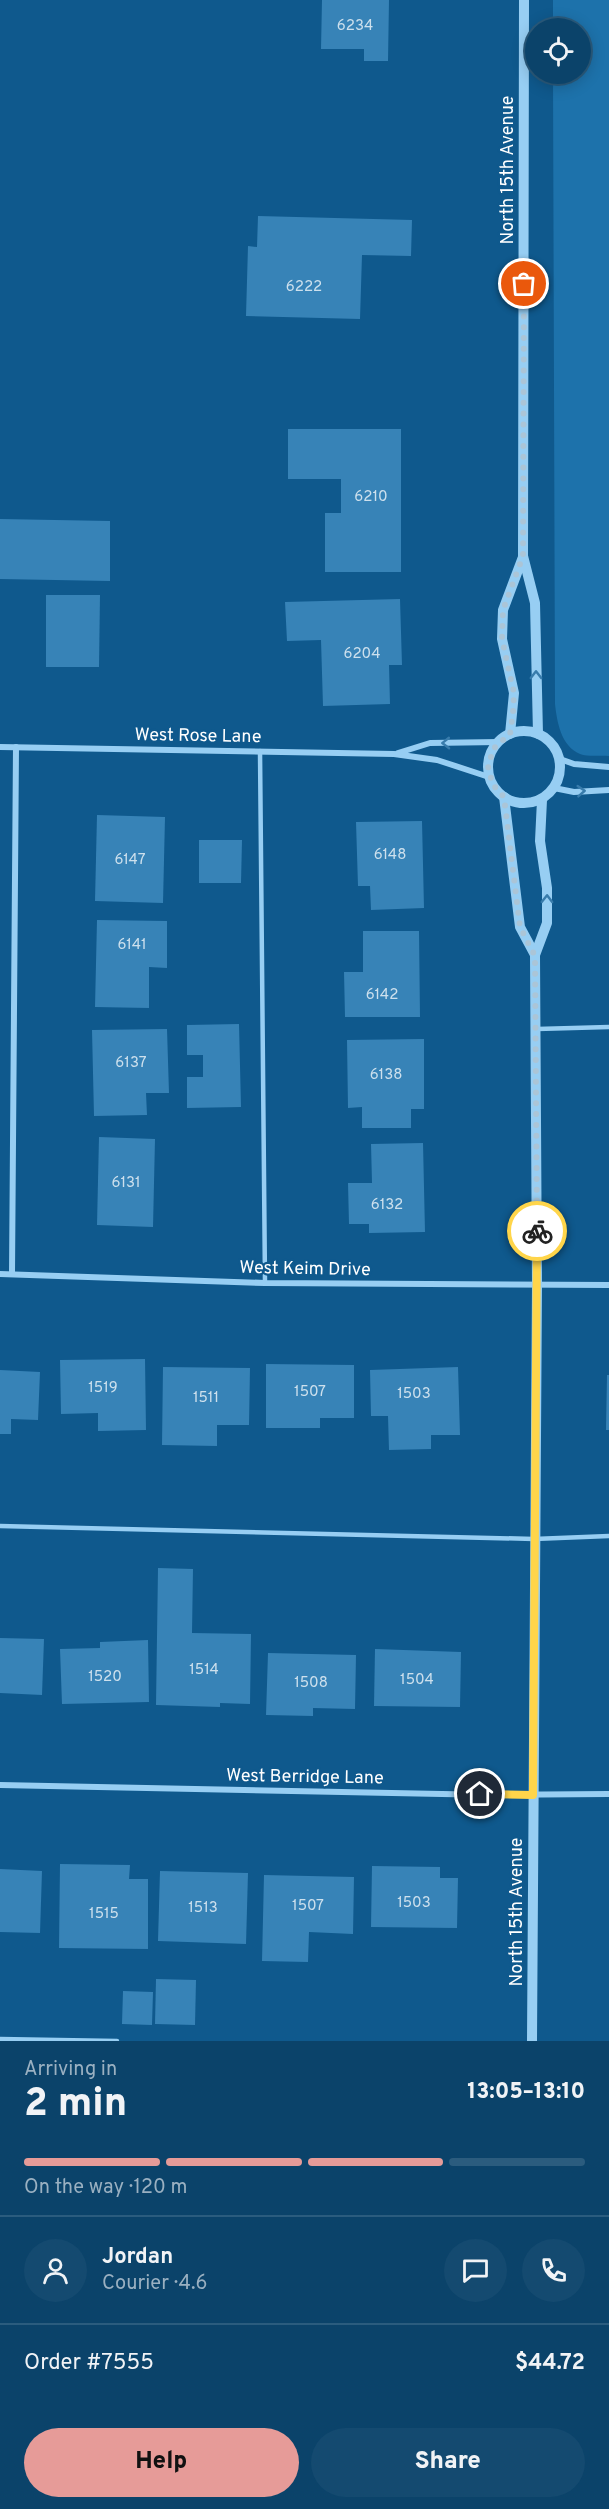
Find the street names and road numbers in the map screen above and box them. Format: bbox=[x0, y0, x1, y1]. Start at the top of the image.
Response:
street label: North 15th Avenue bbox=[497, 96, 520, 244]
street label: West Rose Lane bbox=[134, 724, 262, 749]
street label: West Keim Drive bbox=[239, 1257, 371, 1282]
street label: West Berridge Lane bbox=[226, 1765, 384, 1790]
street label: North 15th Avenue bbox=[506, 1838, 529, 1986]

